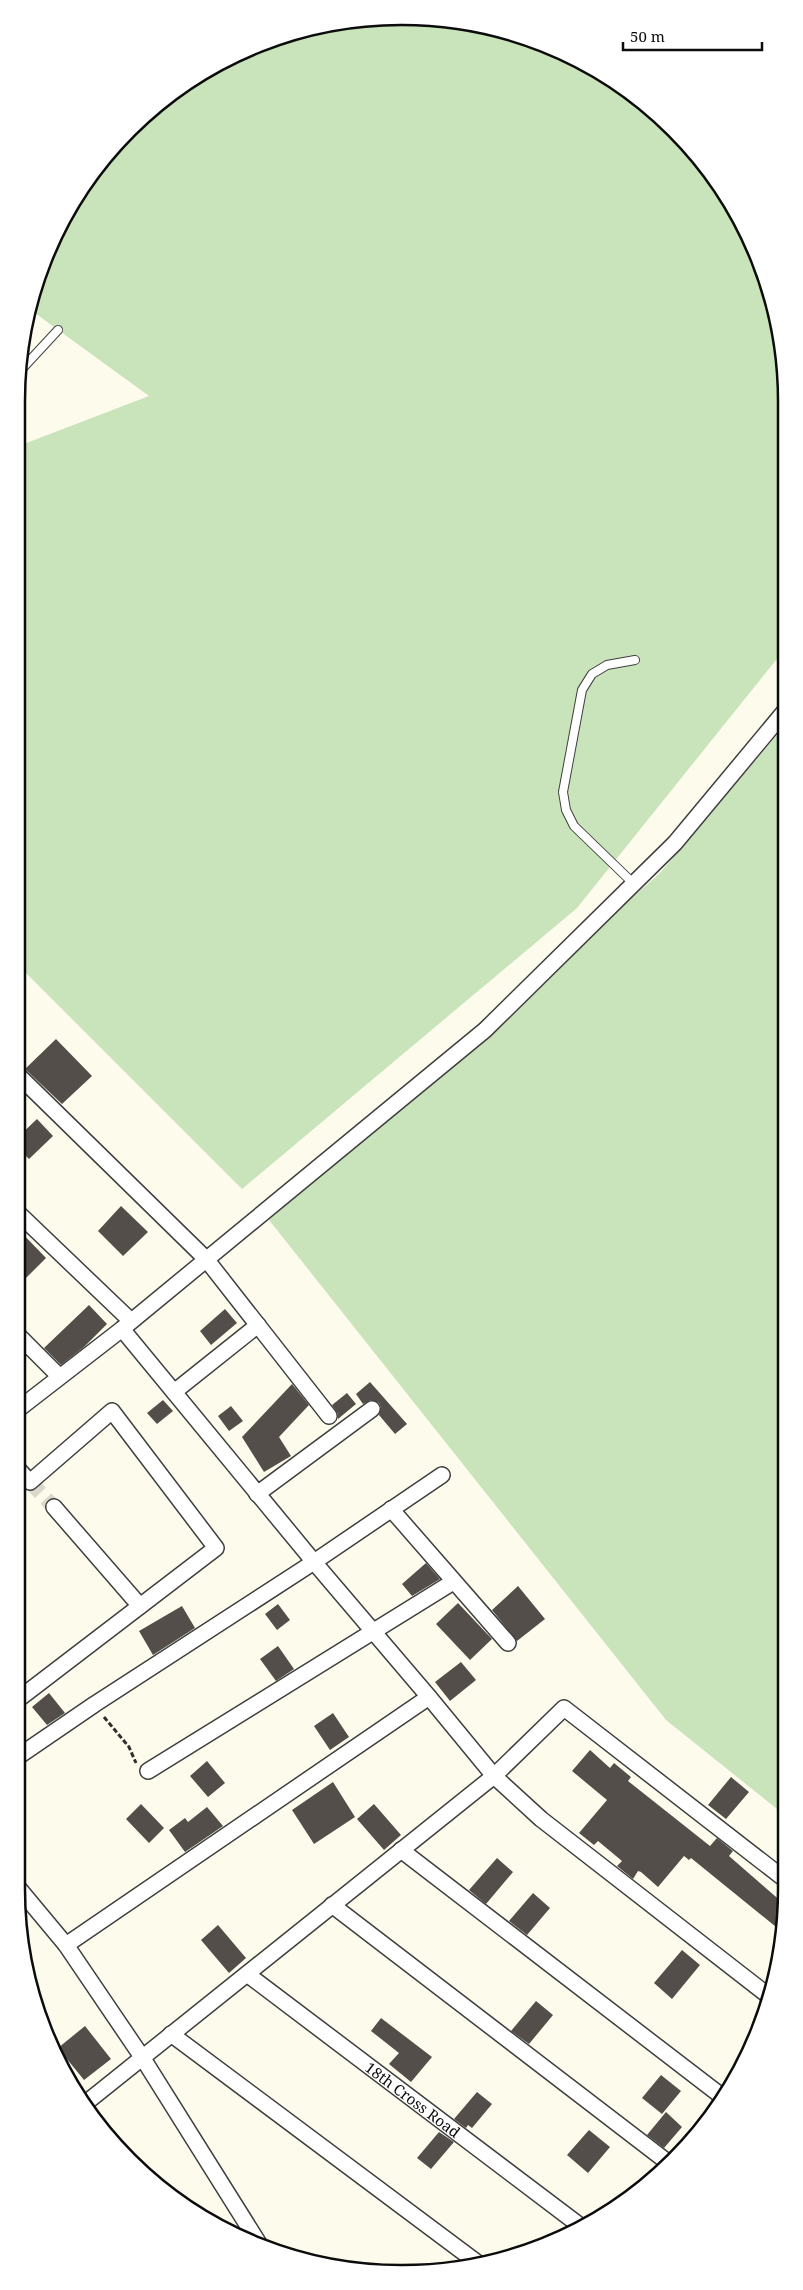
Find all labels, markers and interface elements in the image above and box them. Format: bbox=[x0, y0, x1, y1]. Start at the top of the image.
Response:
scale bar bbox=[623, 20, 762, 52]
text: 50 m bbox=[630, 26, 665, 46]
street label: 18th Cross Road bbox=[361, 2057, 464, 2142]

